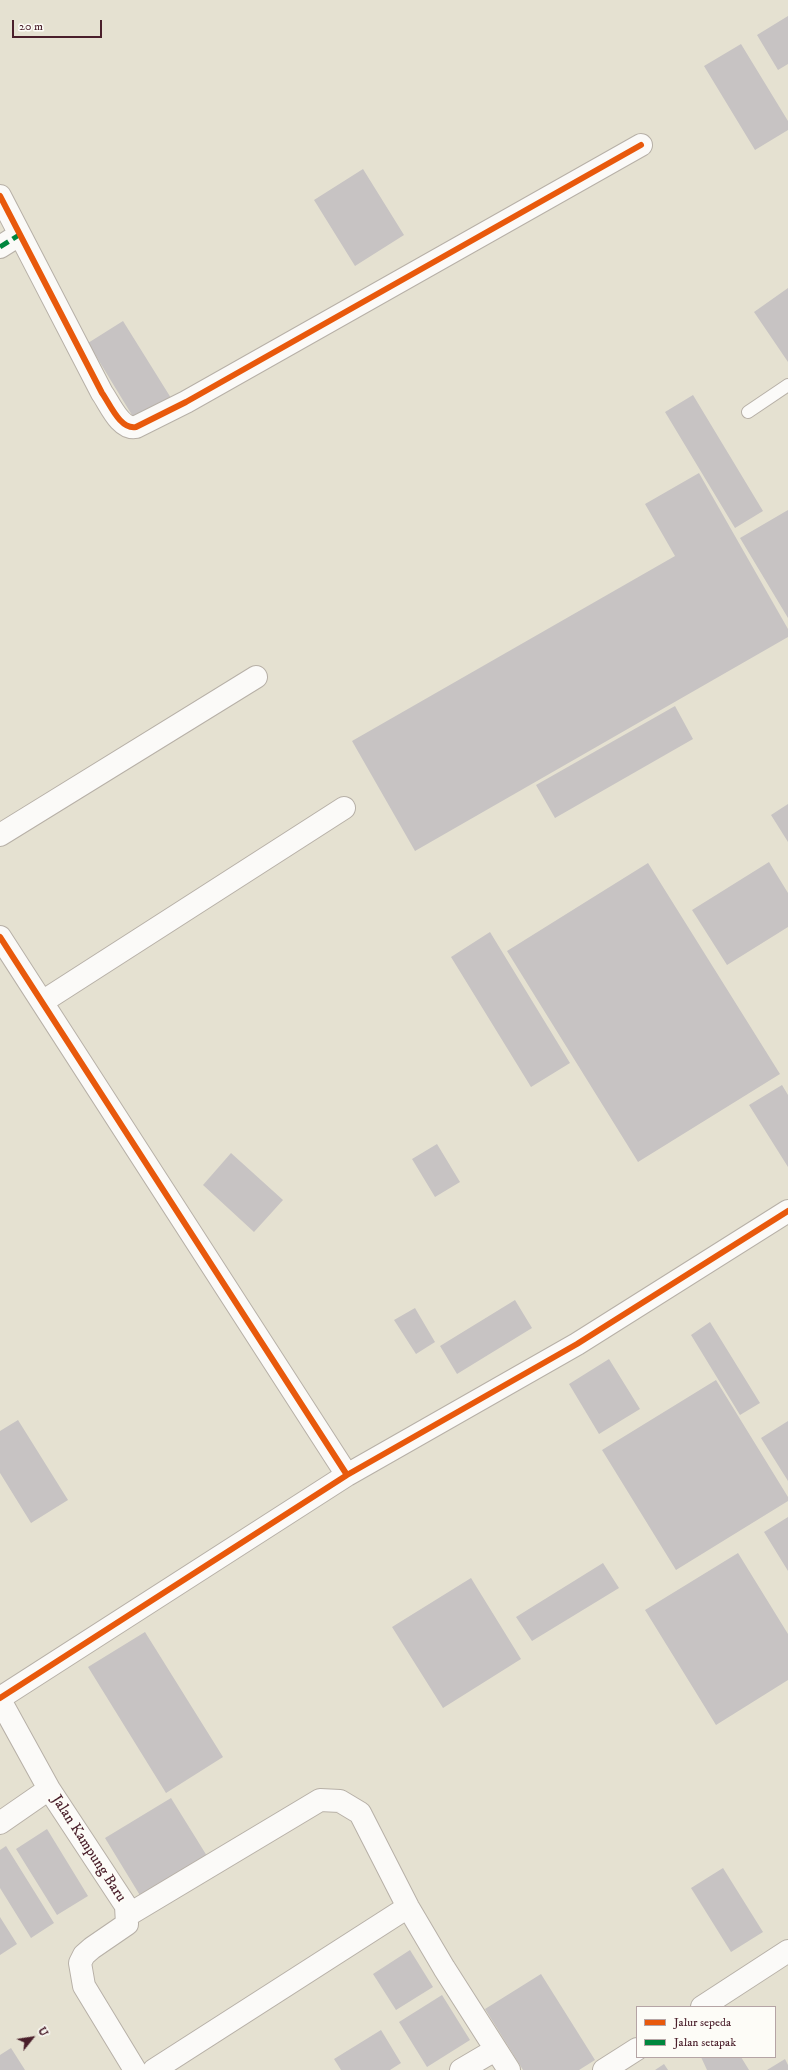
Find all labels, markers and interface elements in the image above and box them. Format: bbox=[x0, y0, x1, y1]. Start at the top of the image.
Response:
scale bar bbox=[14, 12, 104, 38]
text: 20 m bbox=[19, 19, 43, 34]
street label: Jalan Kampung Baru bbox=[47, 1792, 129, 1906]
legend bbox=[636, 2006, 776, 2058]
text: Jalur sepeda bbox=[674, 2015, 731, 2030]
north arrow bbox=[12, 2018, 52, 2058]
text: U bbox=[34, 2025, 51, 2039]
text: Jalan setapak bbox=[674, 2035, 736, 2050]

